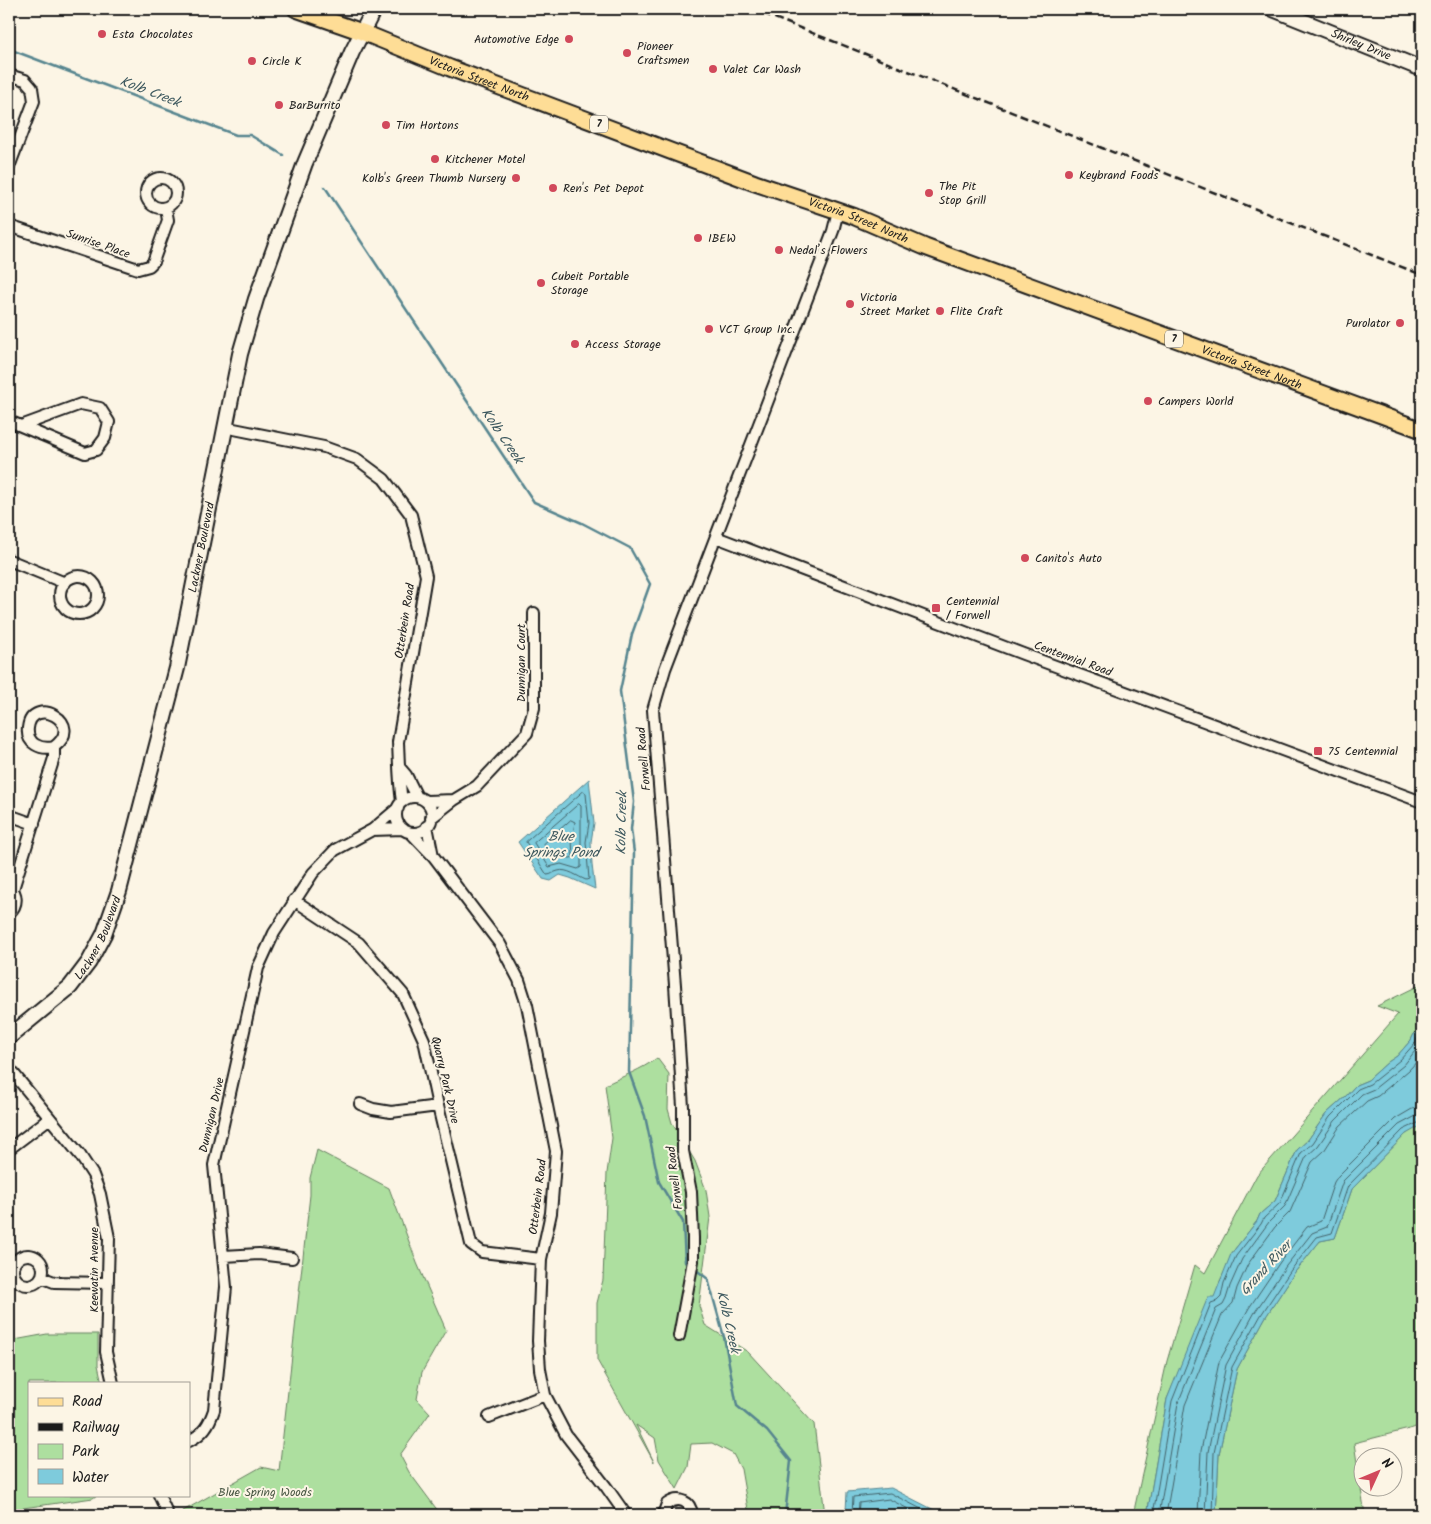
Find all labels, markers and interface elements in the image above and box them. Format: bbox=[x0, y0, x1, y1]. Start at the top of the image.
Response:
street label: Shirley Drive bbox=[1328, 24, 1395, 65]
place label: Esta Chocolates bbox=[112, 25, 193, 44]
marker: Esta Chocolates bbox=[96, 28, 108, 40]
place label: Automotive Edge bbox=[474, 30, 560, 49]
marker: Automotive Edge bbox=[563, 33, 575, 45]
place label: Pioneer Craftsmen bbox=[637, 37, 689, 70]
marker: Pioneer Craftsmen bbox=[621, 47, 633, 59]
street label: Victoria Street North bbox=[426, 51, 532, 107]
place label: Circle K bbox=[262, 52, 303, 71]
marker: Circle K bbox=[246, 55, 258, 67]
place label: Valet Car Wash bbox=[723, 60, 801, 79]
marker: Valet Car Wash bbox=[707, 63, 719, 75]
water label: Kolb Creek bbox=[117, 70, 186, 114]
place label: BarBurrito bbox=[289, 96, 341, 115]
marker: BarBurrito bbox=[273, 99, 285, 111]
place label: Tim Hortons bbox=[396, 116, 459, 135]
road number: 7 bbox=[590, 116, 608, 132]
marker: Tim Hortons bbox=[380, 119, 392, 131]
place label: Kitchener Motel bbox=[445, 150, 525, 169]
marker: Kitchener Motel bbox=[429, 153, 441, 165]
place label: Keybrand Foods bbox=[1079, 166, 1158, 185]
place label: Kolb's Green Thumb Nursery bbox=[362, 169, 506, 188]
marker: Keybrand Foods bbox=[1063, 169, 1075, 181]
marker: Kolb's Green Thumb Nursery bbox=[510, 172, 522, 184]
place label: The Pit Stop Grill bbox=[939, 177, 986, 210]
place label: Ren's Pet Depot bbox=[563, 179, 644, 198]
marker: Ren's Pet Depot bbox=[547, 182, 559, 194]
marker: The Pit Stop Grill bbox=[923, 187, 935, 199]
street label: Victoria Street North bbox=[806, 192, 912, 248]
street label: Sunrise Place bbox=[63, 224, 133, 264]
place label: IBEW bbox=[708, 229, 736, 248]
marker: IBEW bbox=[692, 232, 704, 244]
place label: Nedal’s Flowers bbox=[789, 241, 868, 260]
marker: Nedal’s Flowers bbox=[773, 244, 785, 256]
place label: Cubeit Portable Storage bbox=[551, 267, 629, 300]
marker: Cubeit Portable Storage bbox=[535, 277, 547, 289]
place label: Victoria Street Market bbox=[860, 288, 930, 321]
marker: Victoria Street Market bbox=[844, 298, 856, 310]
place label: Flite Craft bbox=[950, 302, 1003, 321]
marker: Flite Craft bbox=[934, 305, 946, 317]
place label: Purolator bbox=[1346, 314, 1391, 333]
marker: Purolator bbox=[1394, 317, 1406, 329]
place label: VCT Group Inc. bbox=[719, 320, 795, 339]
marker: VCT Group Inc. bbox=[703, 323, 715, 335]
road number: 7 bbox=[1165, 330, 1183, 348]
place label: Access Storage bbox=[585, 335, 661, 354]
marker: Access Storage bbox=[569, 338, 581, 350]
street label: Victoria Street North bbox=[1199, 340, 1305, 395]
place label: Campers World bbox=[1158, 392, 1234, 411]
marker: Campers World bbox=[1142, 395, 1154, 407]
water label: Kolb Creek bbox=[475, 404, 530, 470]
street label: Lackner Boulevard bbox=[183, 500, 220, 594]
place label: Canito's Auto bbox=[1035, 549, 1102, 568]
marker: Canito's Auto bbox=[1019, 552, 1031, 564]
street label: Otterbein Road bbox=[390, 581, 420, 660]
place label: Centennial / Forwell bbox=[946, 592, 999, 625]
marker: Centennial / Forwell bbox=[930, 602, 942, 614]
street label: Dunnigan Court bbox=[512, 623, 531, 702]
street label: Centennial Road bbox=[1031, 636, 1116, 682]
street label: Forwell Road bbox=[632, 725, 656, 792]
place label: 75 Centennial bbox=[1328, 742, 1398, 761]
marker: 75 Centennial bbox=[1312, 745, 1324, 757]
water label: Kolb Creek bbox=[610, 789, 634, 855]
water label: Blue Springs Pond bbox=[523, 826, 602, 864]
street label: Lackner Boulevard bbox=[69, 892, 126, 984]
street label: Quarry Park Drive bbox=[426, 1034, 464, 1126]
street label: Dunnigan Drive bbox=[194, 1075, 230, 1155]
street label: Forwell Road bbox=[662, 1144, 688, 1211]
street label: Otterbein Road bbox=[524, 1157, 552, 1236]
street label: Keewatin Avenue bbox=[85, 1227, 104, 1313]
water label: Grand River bbox=[1235, 1233, 1300, 1300]
water label: Kolb Creek bbox=[710, 1289, 746, 1358]
legend bbox=[28, 1382, 190, 1496]
text: Road bbox=[72, 1390, 103, 1414]
text: Railway bbox=[72, 1416, 120, 1440]
text: Park bbox=[72, 1440, 100, 1464]
north arrow bbox=[1354, 1446, 1404, 1496]
text: N bbox=[1376, 1453, 1398, 1475]
text: Water bbox=[72, 1466, 109, 1490]
park label: Blue Spring Woods bbox=[218, 1483, 312, 1502]

